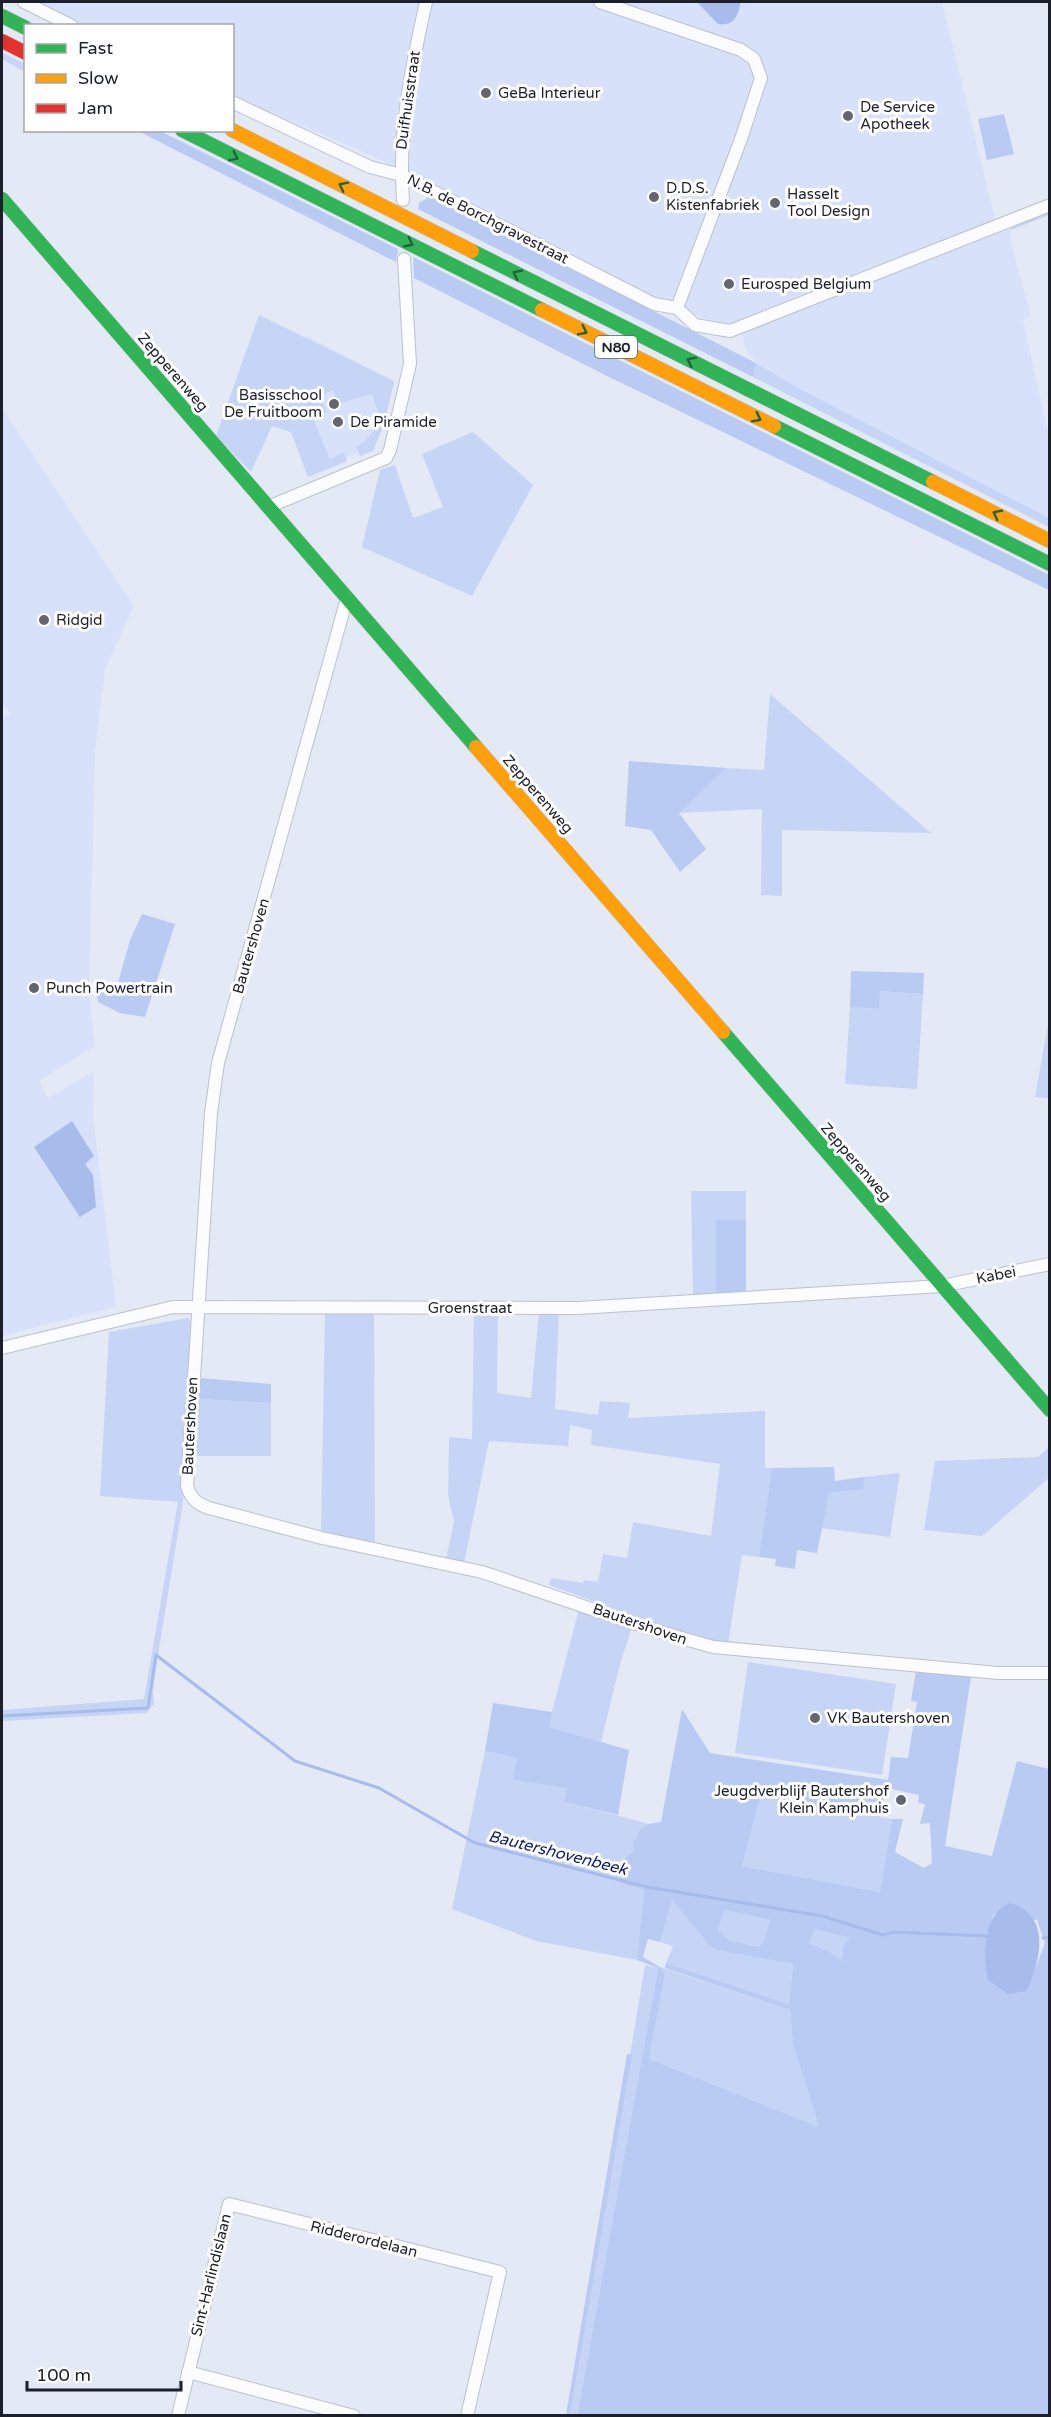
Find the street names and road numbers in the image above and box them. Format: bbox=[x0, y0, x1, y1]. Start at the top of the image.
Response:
street label: Duifhuisstraat bbox=[392, 49, 424, 151]
street label: N.B. de Borchgravestraat bbox=[404, 170, 572, 268]
street label: Zepperenweg bbox=[134, 329, 212, 415]
road number: N80 bbox=[595, 336, 637, 358]
street label: Zepperenweg bbox=[499, 751, 577, 837]
street label: Bautershoven bbox=[229, 896, 273, 996]
street label: Zepperenweg bbox=[817, 1119, 895, 1205]
street label: Kabei bbox=[975, 1262, 1017, 1288]
street label: Groenstraat bbox=[428, 1299, 513, 1317]
street label: Bautershoven bbox=[178, 1376, 202, 1476]
street label: Bautershoven bbox=[590, 1599, 690, 1649]
street label: Sint-Harlindislaan bbox=[187, 2212, 235, 2338]
street label: Ridderordelaan bbox=[309, 2217, 419, 2261]

